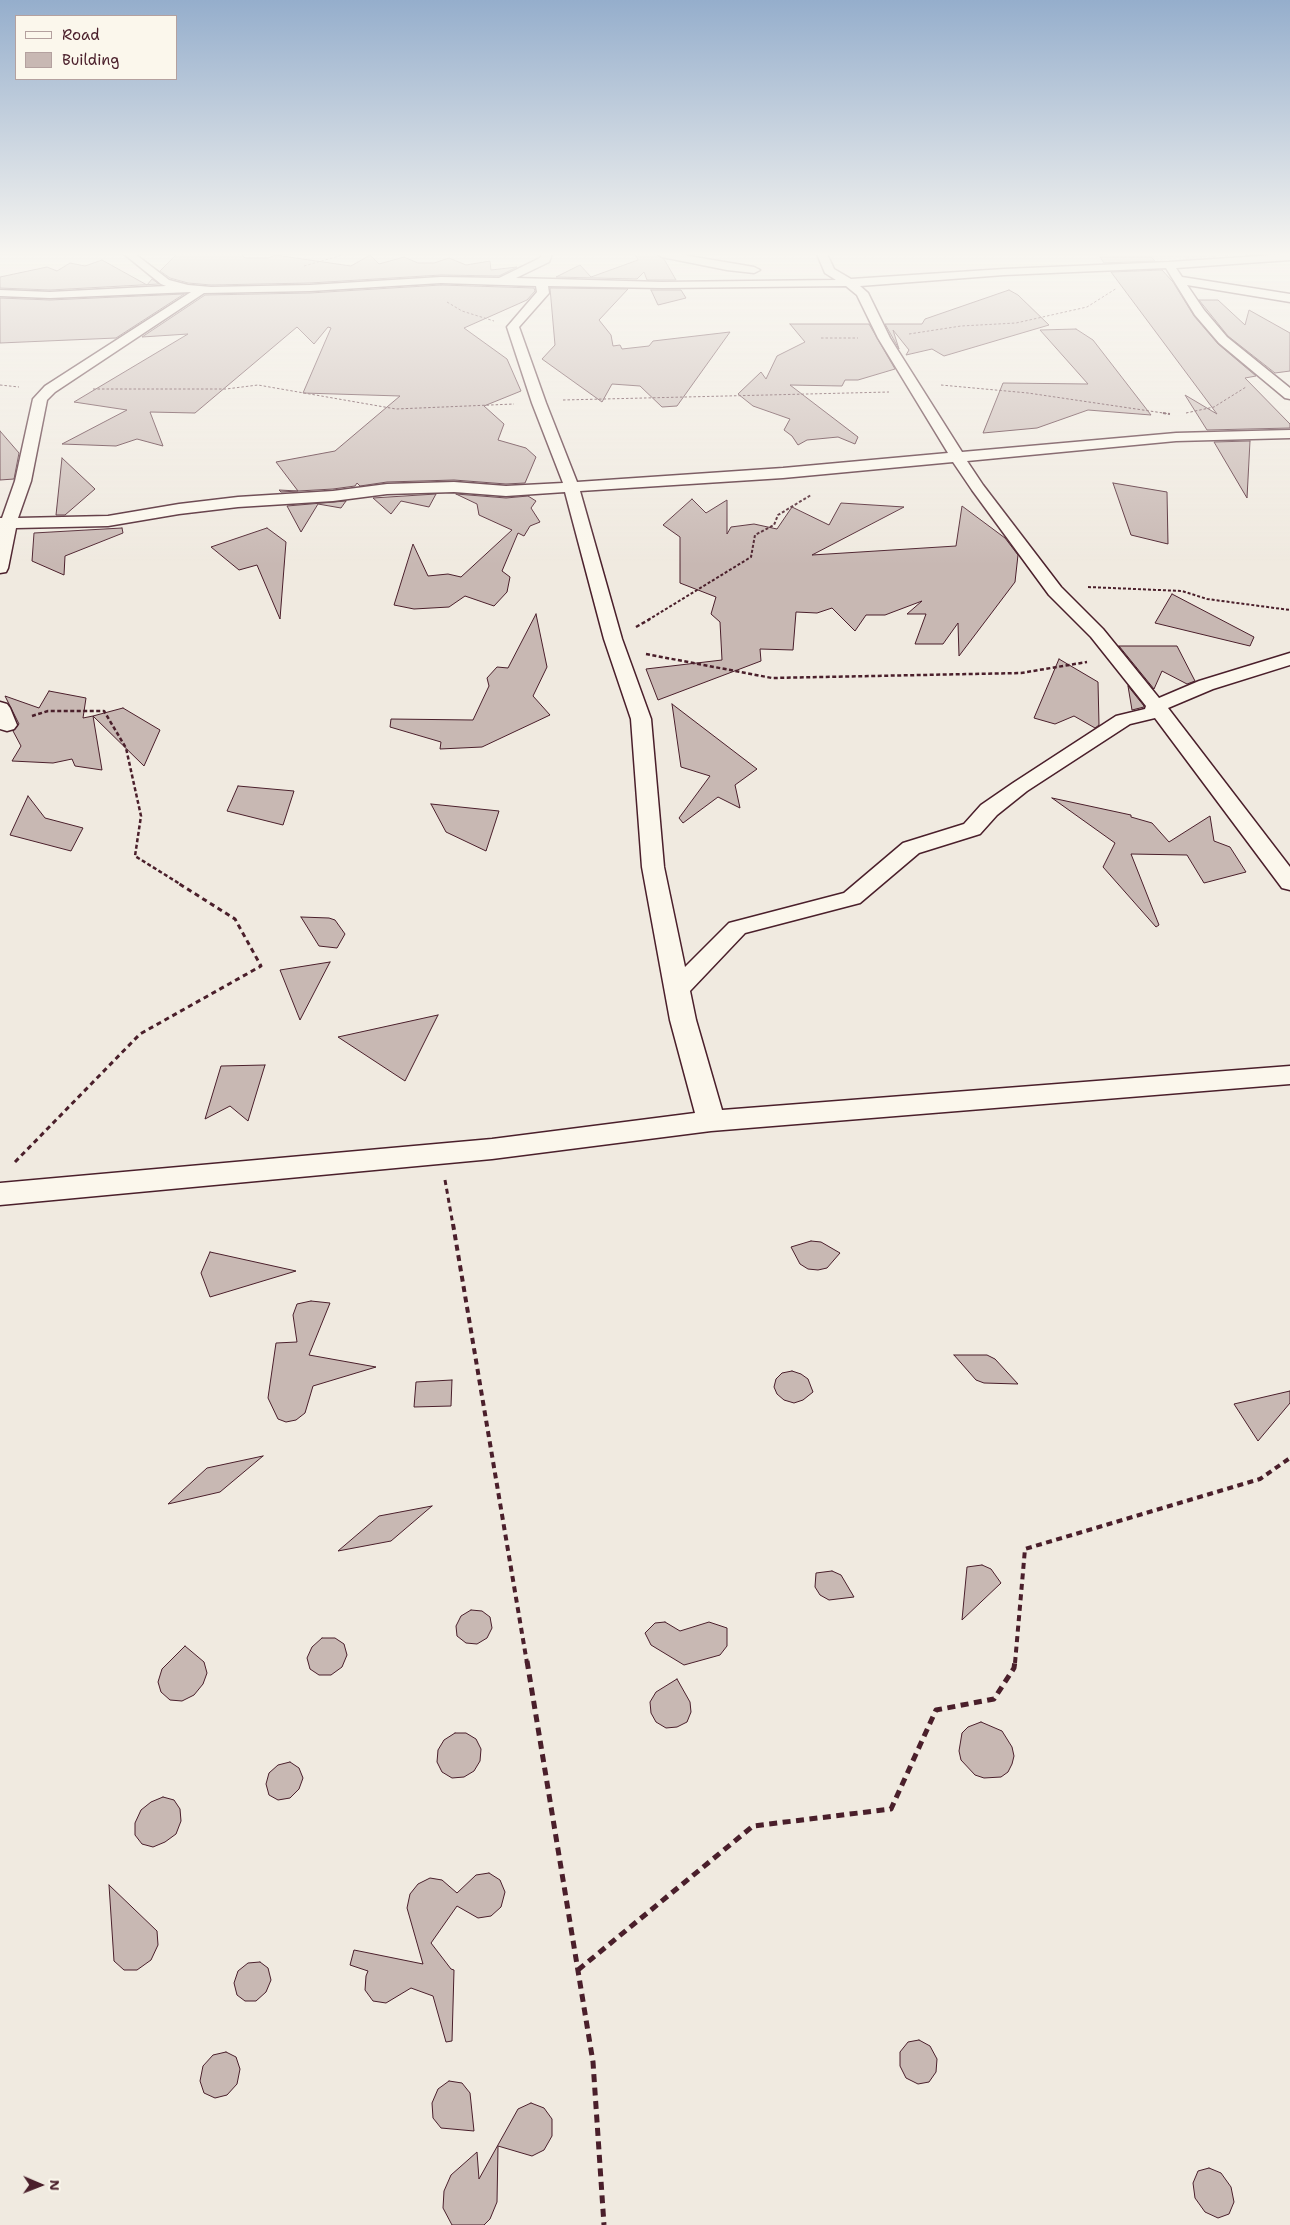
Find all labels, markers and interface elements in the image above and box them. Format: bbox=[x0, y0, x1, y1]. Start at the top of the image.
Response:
legend bbox=[15, 15, 178, 80]
text: Road bbox=[62, 25, 100, 45]
text: Building bbox=[62, 50, 119, 70]
north arrow bbox=[15, 2160, 65, 2210]
text: N bbox=[46, 2180, 64, 2191]

